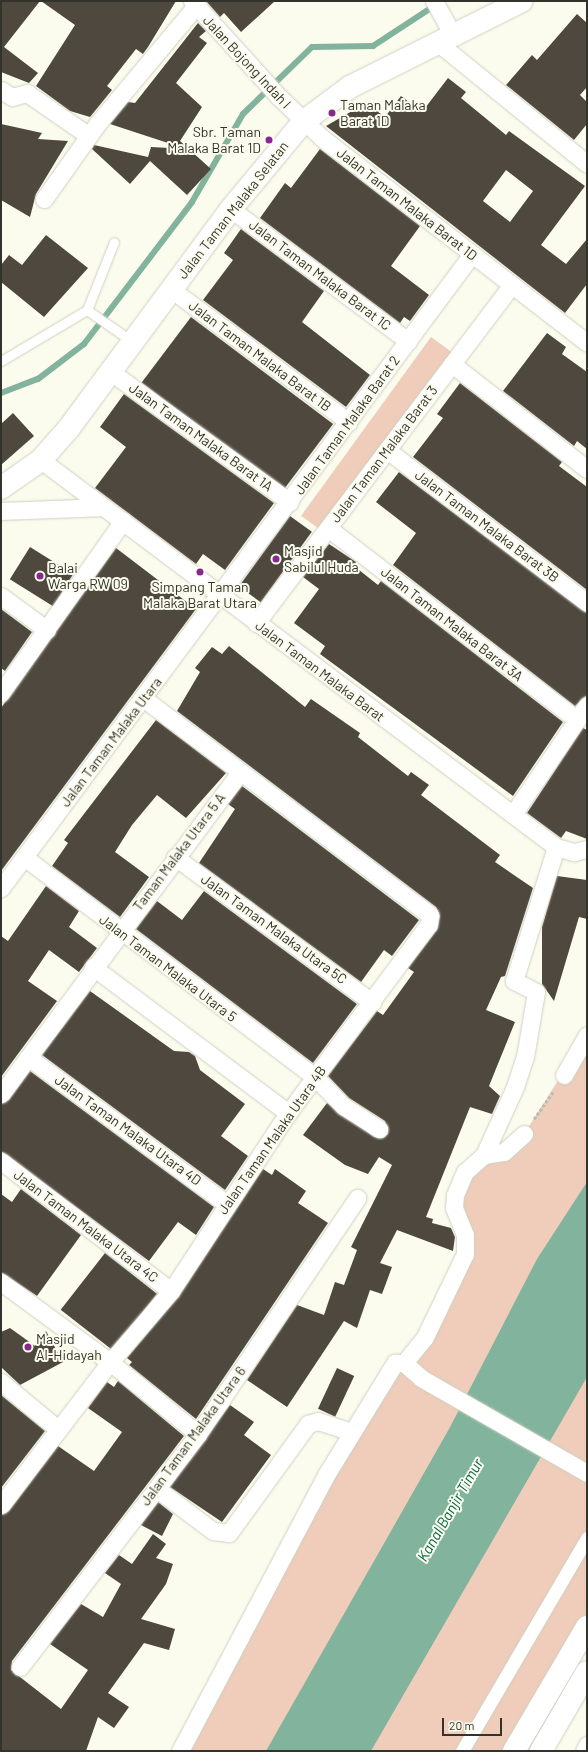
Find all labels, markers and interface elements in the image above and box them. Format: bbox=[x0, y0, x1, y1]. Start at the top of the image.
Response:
street label: Jalan Bojong Indah I bbox=[200, 12, 294, 112]
place label: Taman Malaka Barat 1D bbox=[340, 97, 426, 130]
marker: Taman Malaka Barat 1D bbox=[327, 108, 337, 118]
place label: Sbr. Taman Malaka Barat 1D bbox=[167, 124, 261, 156]
marker: Sbr. Taman Malaka Barat 1D bbox=[264, 135, 274, 145]
street label: Jalan Taman Malaka Selatan bbox=[174, 138, 292, 282]
street label: Jalan Taman Malaka Barat 1D bbox=[333, 144, 481, 264]
street label: Jalan Taman Malaka Barat 1C bbox=[246, 216, 394, 334]
street label: Jalan Taman Malaka Barat 1B bbox=[186, 297, 334, 415]
street label: Jalan Taman Malaka Barat 2 bbox=[291, 352, 403, 498]
street label: Jalan Taman Malaka Barat 1A bbox=[126, 379, 276, 495]
street label: Jalan Taman Malaka Barat 3 bbox=[327, 382, 441, 526]
street label: Jalan Taman Malaka Barat 3B bbox=[412, 466, 562, 586]
place label: Masjid Sabilul Huda bbox=[284, 543, 359, 576]
marker: Masjid Sabilul Huda bbox=[271, 554, 281, 564]
place label: Balai Warga RW 09 bbox=[48, 560, 128, 592]
street label: Jalan Taman Malaka Barat 3A bbox=[378, 563, 526, 685]
marker: Simpang Taman Malaka Barat Utara bbox=[195, 567, 205, 577]
marker: Balai Warga RW 09 bbox=[35, 571, 45, 581]
place label: Simpang Taman Malaka Barat Utara bbox=[143, 579, 257, 612]
street label: Jalan Taman Malaka Barat bbox=[252, 617, 388, 725]
street label: Jalan Taman Malaka Utara bbox=[57, 674, 165, 810]
street label: Taman Malaka Utara 5 A bbox=[129, 790, 229, 914]
street label: Jalan Taman Malaka Utara 5C bbox=[198, 870, 350, 988]
street label: Jalan Taman Malaka Utara 5 bbox=[96, 911, 240, 1025]
street label: Jalan Taman Malaka Utara 4B bbox=[214, 1063, 330, 1217]
street label: Jalan Taman Malaka Utara 4D bbox=[51, 1071, 205, 1189]
street label: Jalan Taman Malaka Utara 4C bbox=[10, 1166, 162, 1286]
place label: Masjid Al-Hidayah bbox=[36, 1331, 102, 1364]
marker: Masjid Al-Hidayah bbox=[23, 1342, 33, 1352]
street label: Jalan Taman Malaka Utara 6 bbox=[137, 1363, 249, 1509]
water label: Kanal Banjir Timur bbox=[413, 1455, 487, 1565]
scale bar bbox=[444, 1710, 504, 1736]
text: 20 m bbox=[449, 1718, 475, 1732]

